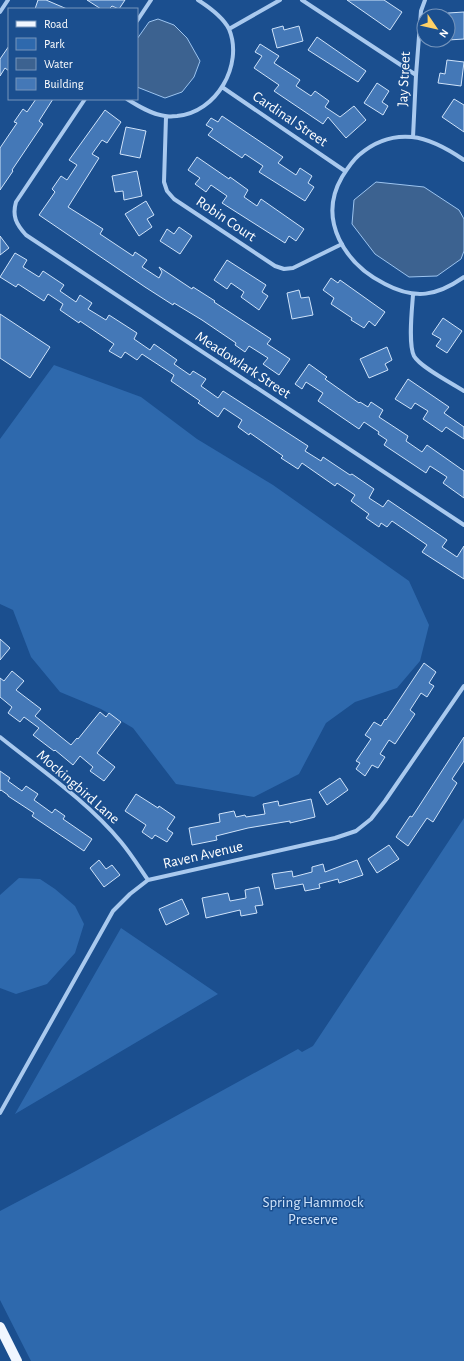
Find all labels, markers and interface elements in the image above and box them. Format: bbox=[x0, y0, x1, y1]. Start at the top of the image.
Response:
legend bbox=[8, 8, 138, 100]
north arrow bbox=[416, 8, 456, 48]
text: Road bbox=[44, 18, 68, 30]
text: N bbox=[437, 27, 451, 40]
text: Park bbox=[44, 38, 65, 50]
street label: Jay Street bbox=[395, 51, 413, 107]
text: Water bbox=[44, 58, 73, 70]
text: Building bbox=[44, 78, 84, 90]
street label: Cardinal Street bbox=[250, 88, 330, 150]
street label: Robin Court bbox=[193, 194, 259, 245]
street label: Meadowlark Street bbox=[193, 329, 294, 401]
street label: Mockingbird Lane bbox=[34, 747, 122, 827]
street label: Raven Avenue bbox=[161, 838, 245, 872]
park label: Spring Hammock Preserve bbox=[262, 1195, 364, 1227]

